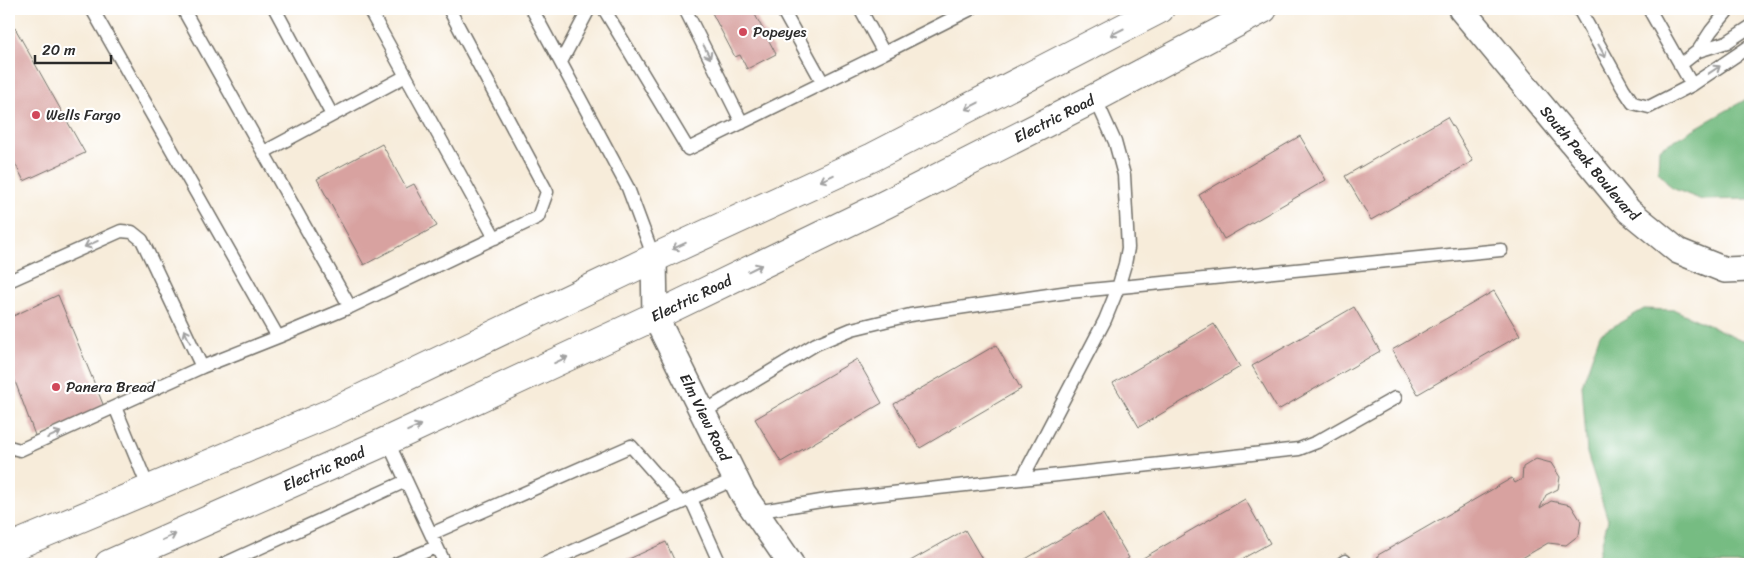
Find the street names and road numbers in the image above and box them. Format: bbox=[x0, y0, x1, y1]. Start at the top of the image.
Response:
street label: Electric Road bbox=[1009, 87, 1100, 150]
street label: South Peak Boulevard bbox=[1533, 100, 1646, 228]
street label: Electric Road bbox=[646, 267, 737, 329]
street label: Elm View Road bbox=[672, 369, 738, 467]
street label: Electric Road bbox=[279, 439, 370, 498]

